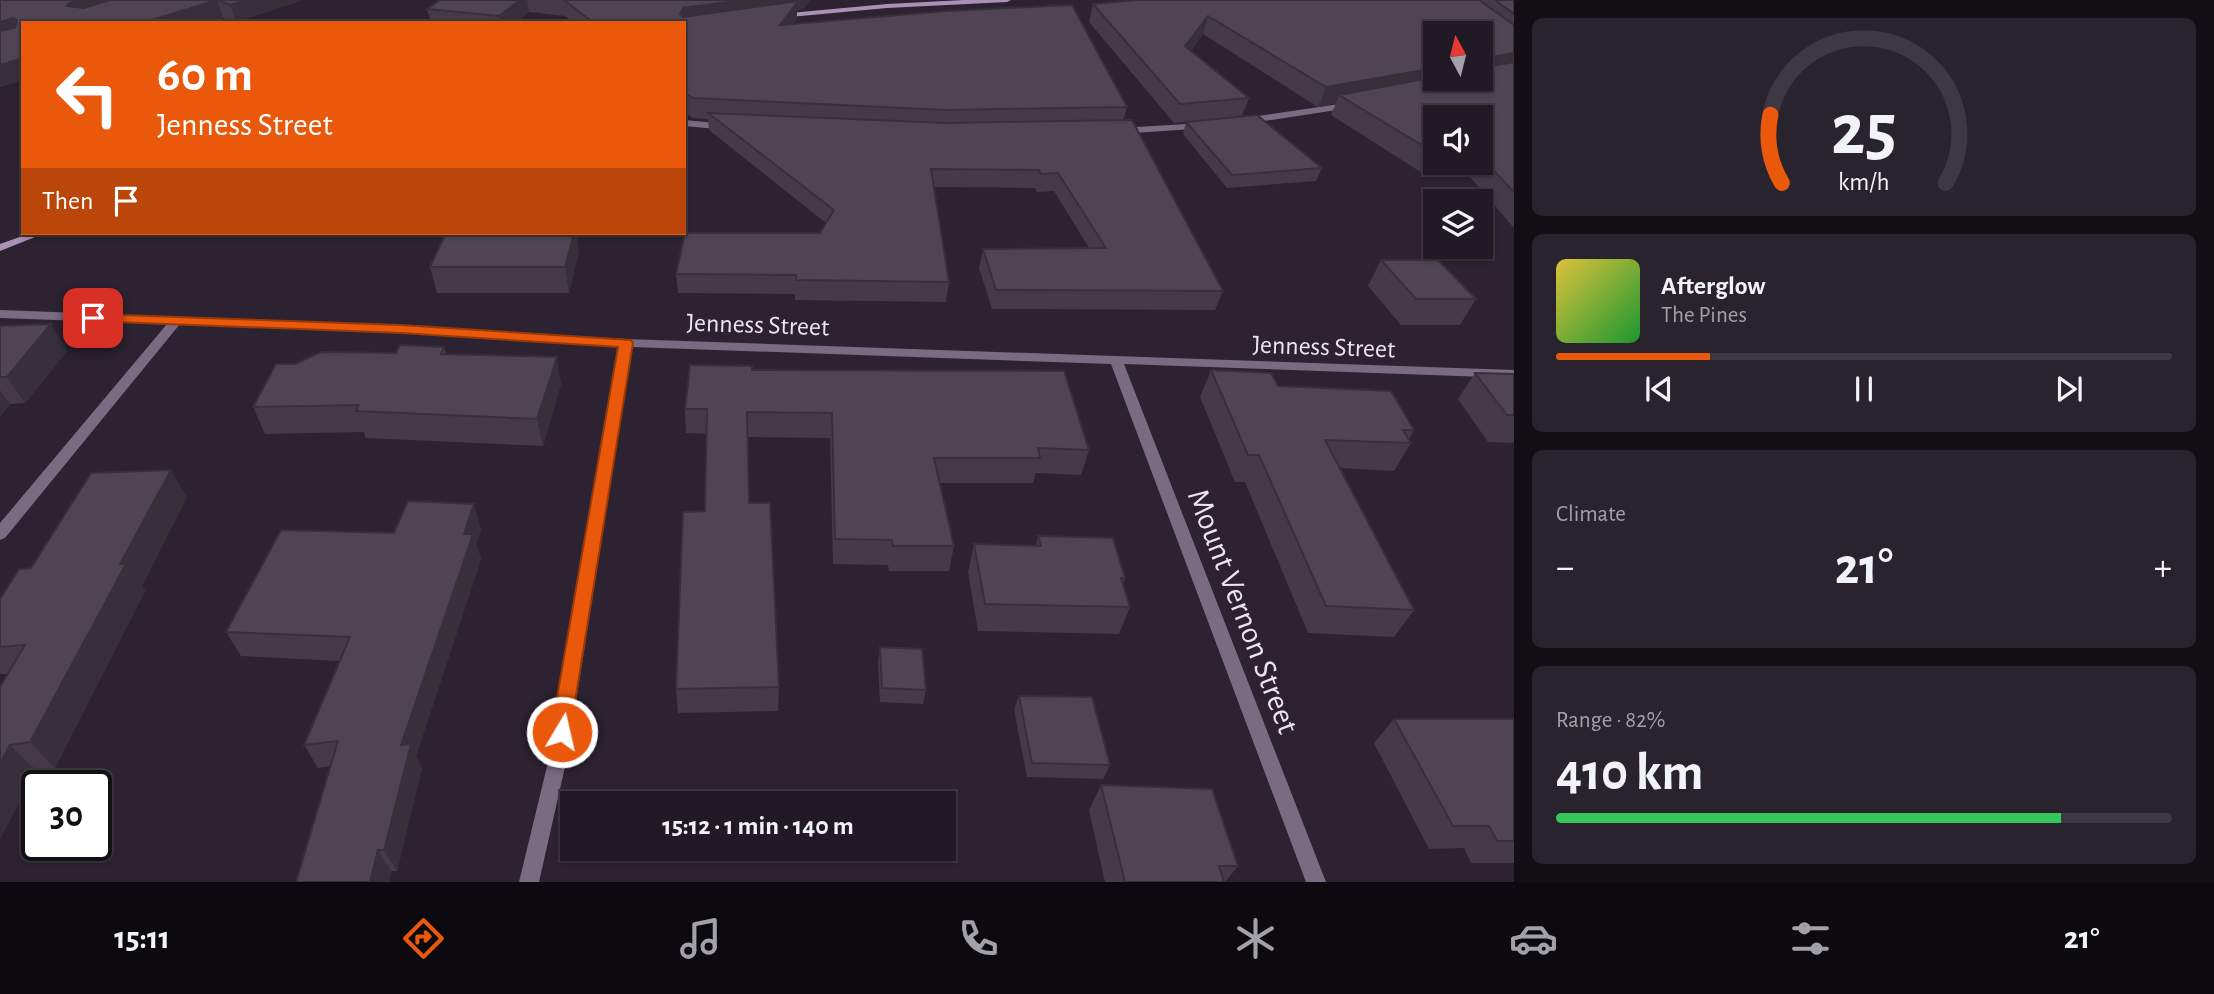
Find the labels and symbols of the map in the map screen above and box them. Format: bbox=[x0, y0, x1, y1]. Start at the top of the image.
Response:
north arrow bbox=[1423, 21, 1493, 91]
pin bbox=[63, 288, 123, 348]
street label: Jenness Street bbox=[686, 310, 830, 340]
street label: Jenness Street bbox=[1252, 332, 1396, 362]
street label: Mount Vernon Street bbox=[1182, 485, 1304, 738]
position arrow bbox=[525, 695, 599, 769]
speed limit sign: 30 bbox=[21, 770, 112, 861]

